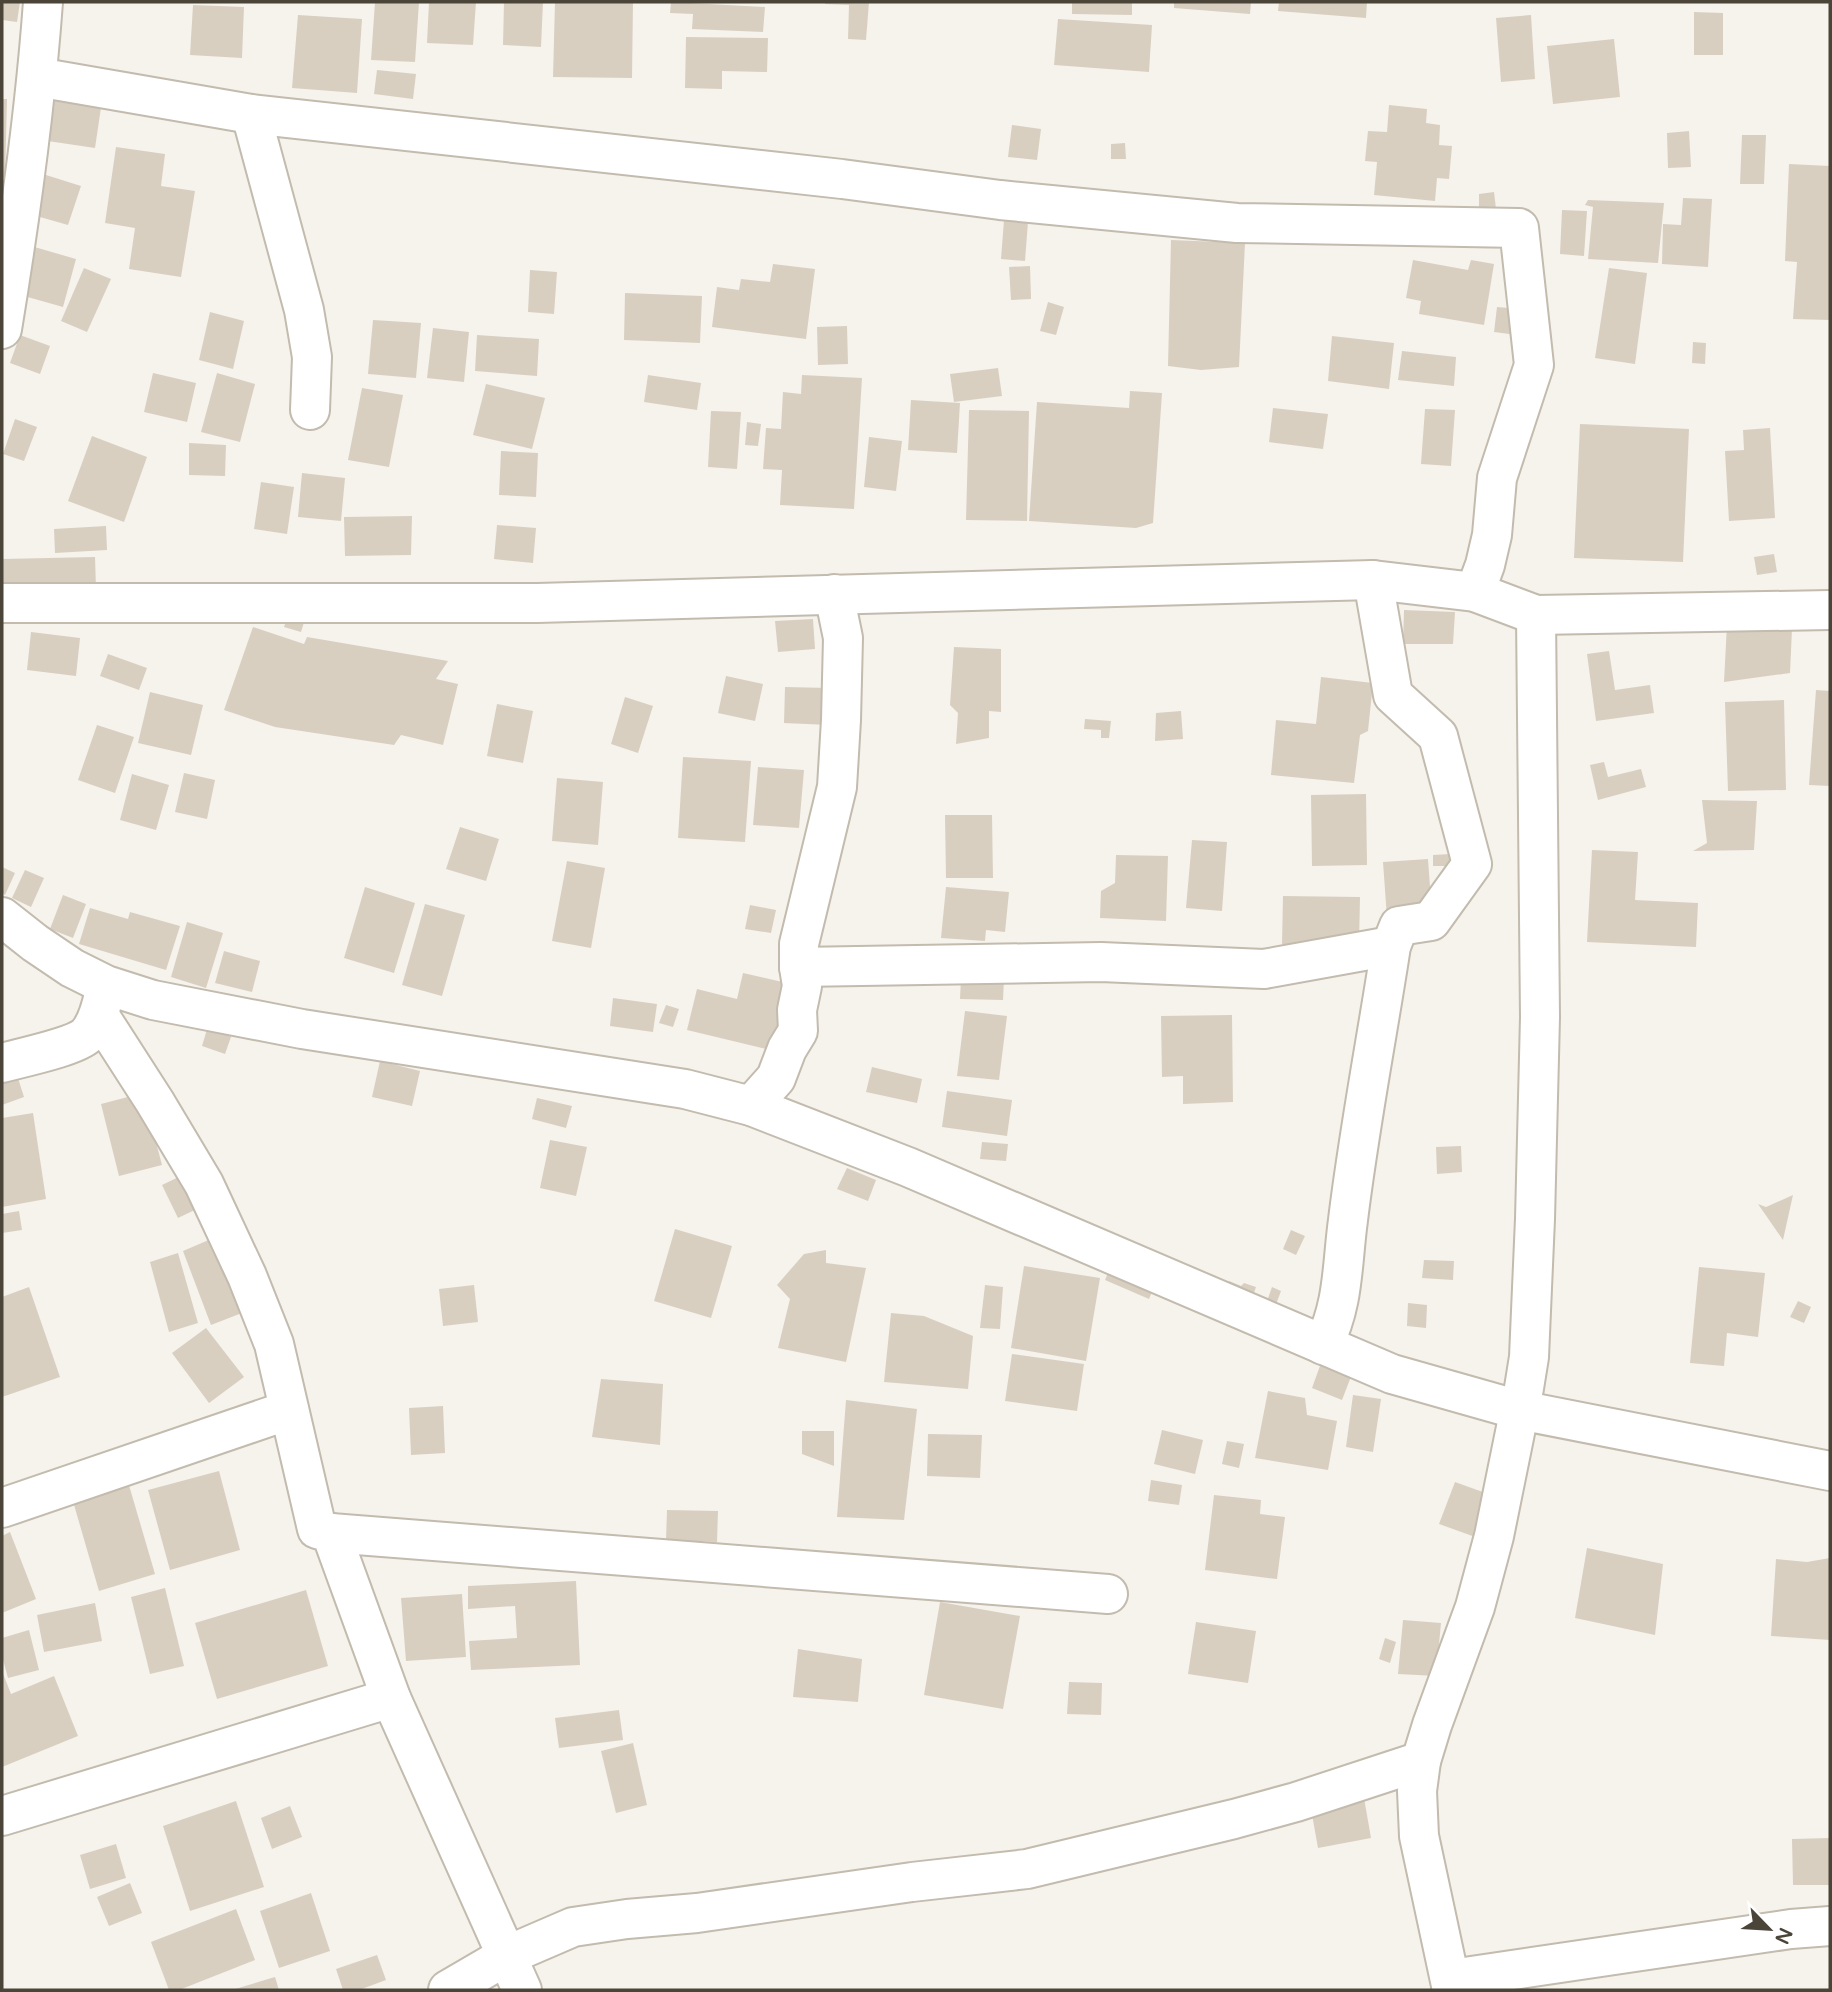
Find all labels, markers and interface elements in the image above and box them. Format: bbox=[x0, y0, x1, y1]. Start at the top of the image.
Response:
north arrow bbox=[1734, 1894, 1804, 1964]
text: N bbox=[1770, 1924, 1797, 1947]

